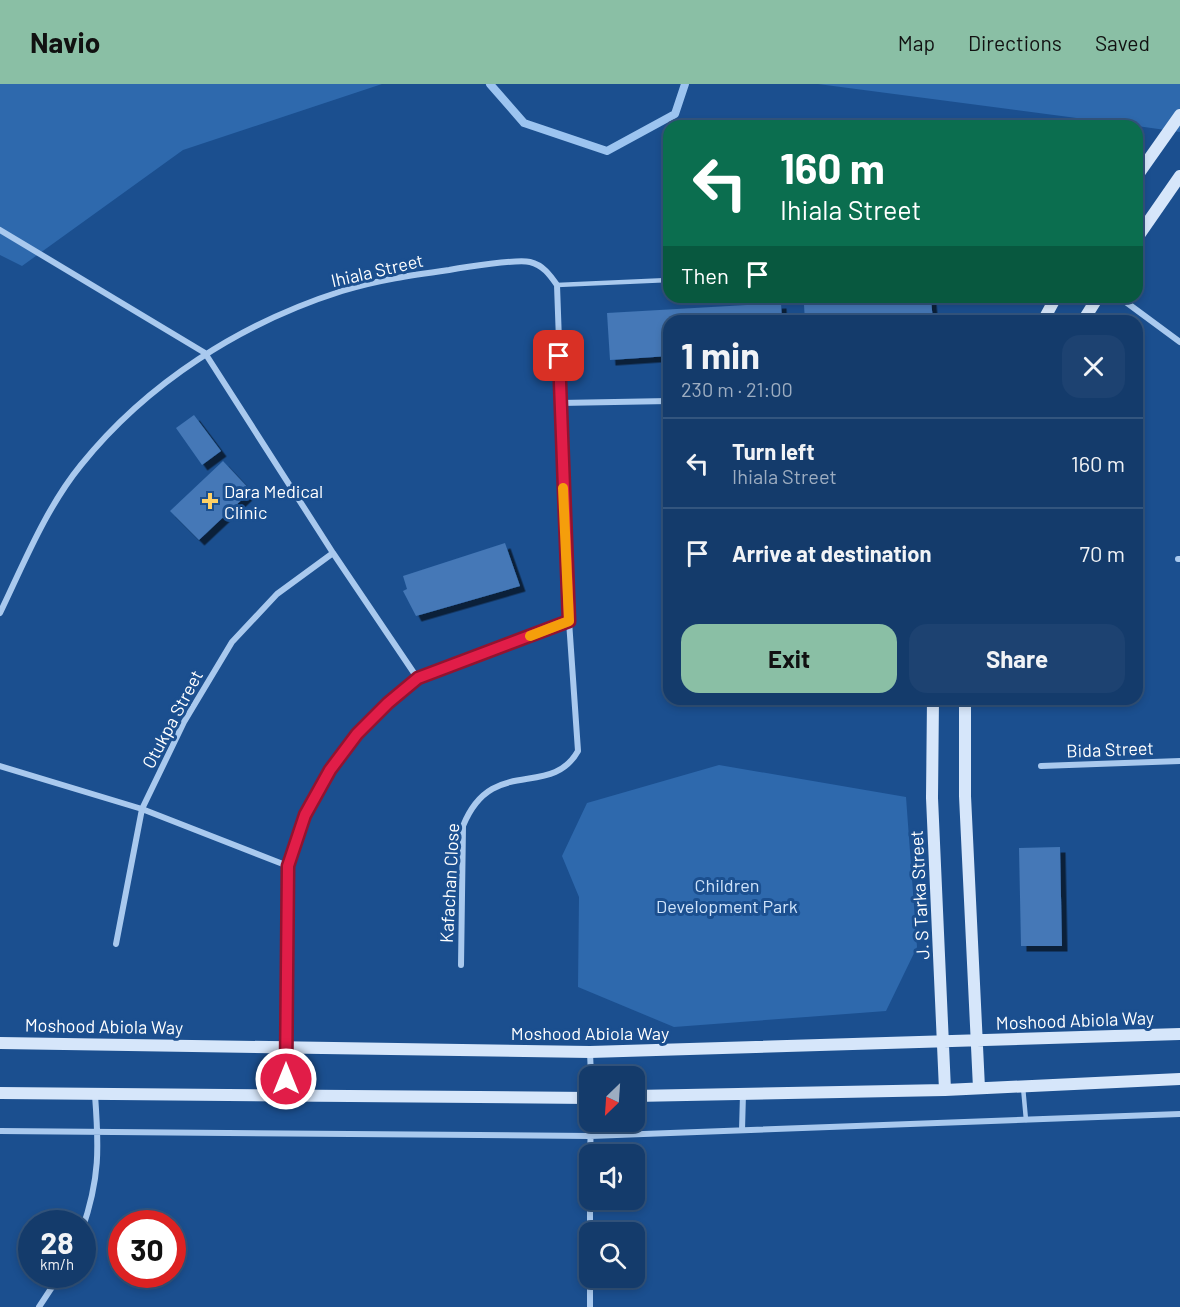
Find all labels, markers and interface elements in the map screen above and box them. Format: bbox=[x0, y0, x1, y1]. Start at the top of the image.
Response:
text: Navio bbox=[30, 25, 100, 59]
text: Map bbox=[898, 30, 935, 55]
text: Directions bbox=[968, 30, 1062, 55]
text: Saved bbox=[1095, 30, 1150, 55]
text: 160 m bbox=[780, 142, 885, 192]
icon: left bbox=[681, 144, 759, 222]
text: Ihiala Street bbox=[780, 193, 921, 225]
street label: Ihiala Street bbox=[329, 249, 425, 291]
icon: arrive bbox=[741, 258, 774, 291]
text: Then bbox=[681, 262, 729, 288]
pin bbox=[533, 330, 584, 381]
text: 1 min bbox=[681, 333, 760, 376]
button: close bbox=[1062, 335, 1125, 398]
icon: arrive bbox=[542, 339, 575, 372]
text: 230 m · 21:00 bbox=[681, 377, 793, 401]
text: Turn left bbox=[732, 438, 815, 464]
icon: left bbox=[681, 447, 714, 480]
text: 160 m bbox=[1071, 450, 1125, 476]
text: Ihiala Street bbox=[732, 464, 837, 488]
place label: Dara Medical Clinic bbox=[224, 480, 323, 523]
marker: Dara Medical Clinic bbox=[201, 492, 219, 510]
icon: arrive bbox=[681, 537, 714, 570]
text: Arrive at destination bbox=[732, 540, 931, 566]
text: 70 m bbox=[1080, 540, 1125, 566]
button: Exit bbox=[681, 624, 897, 693]
button: Share bbox=[909, 624, 1125, 693]
street label: Otukpa Street bbox=[137, 666, 207, 772]
street label: Bida Street bbox=[1066, 736, 1154, 762]
street label: Kafachan Close bbox=[435, 822, 463, 944]
street label: J. S Tarka Street bbox=[905, 830, 933, 960]
park label: Children Development Park bbox=[656, 874, 798, 917]
street label: Moshood Abiola Way bbox=[995, 1006, 1155, 1034]
street label: Moshood Abiola Way bbox=[25, 1014, 183, 1038]
street label: Moshood Abiola Way bbox=[511, 1022, 669, 1044]
position arrow bbox=[254, 1047, 318, 1111]
north arrow bbox=[579, 1066, 645, 1132]
map controls bbox=[579, 1066, 645, 1288]
button: sound bbox=[579, 1144, 645, 1210]
speed limit sign: 30 bbox=[108, 1210, 186, 1288]
button: search bbox=[579, 1222, 645, 1288]
text: 28 bbox=[40, 1224, 74, 1260]
text: km/h bbox=[40, 1255, 74, 1273]

